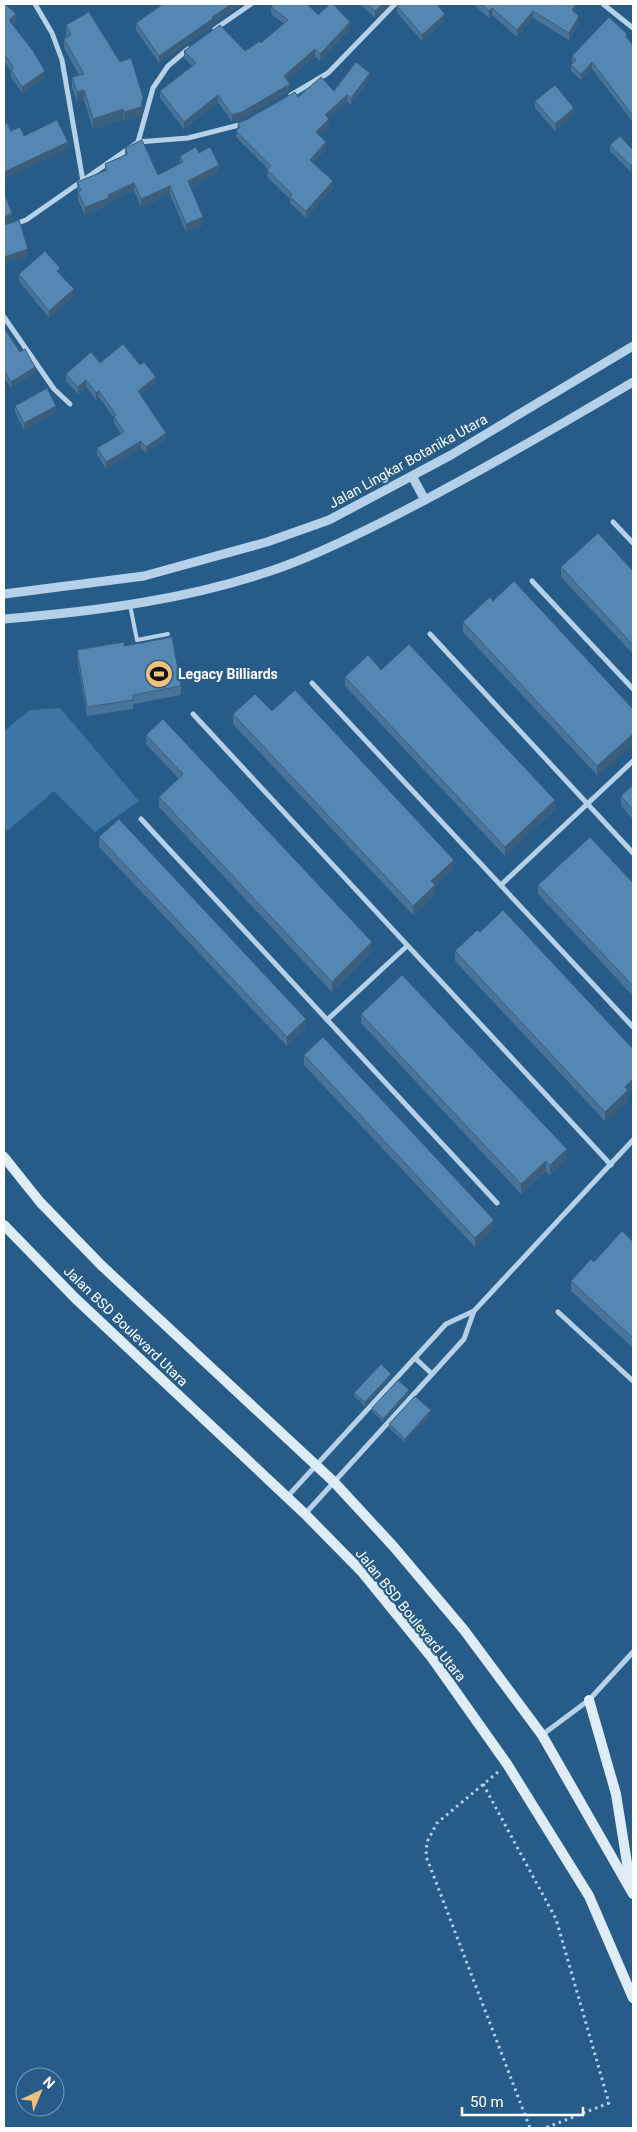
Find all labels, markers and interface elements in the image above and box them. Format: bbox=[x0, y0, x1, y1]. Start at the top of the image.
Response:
street label: Jalan Lingkar Botanika Utara bbox=[326, 411, 490, 511]
sports icon: Legacy Billiards bbox=[144, 659, 174, 689]
place label: Legacy Billiards bbox=[178, 666, 278, 682]
street label: Jalan BSD Boulevard Utara bbox=[61, 1263, 191, 1389]
street label: Jalan BSD Boulevard Utara bbox=[353, 1545, 469, 1685]
north arrow bbox=[15, 2067, 65, 2117]
text: N bbox=[40, 2073, 58, 2092]
scale bar bbox=[462, 2084, 583, 2116]
text: 50 m bbox=[470, 2093, 504, 2111]

